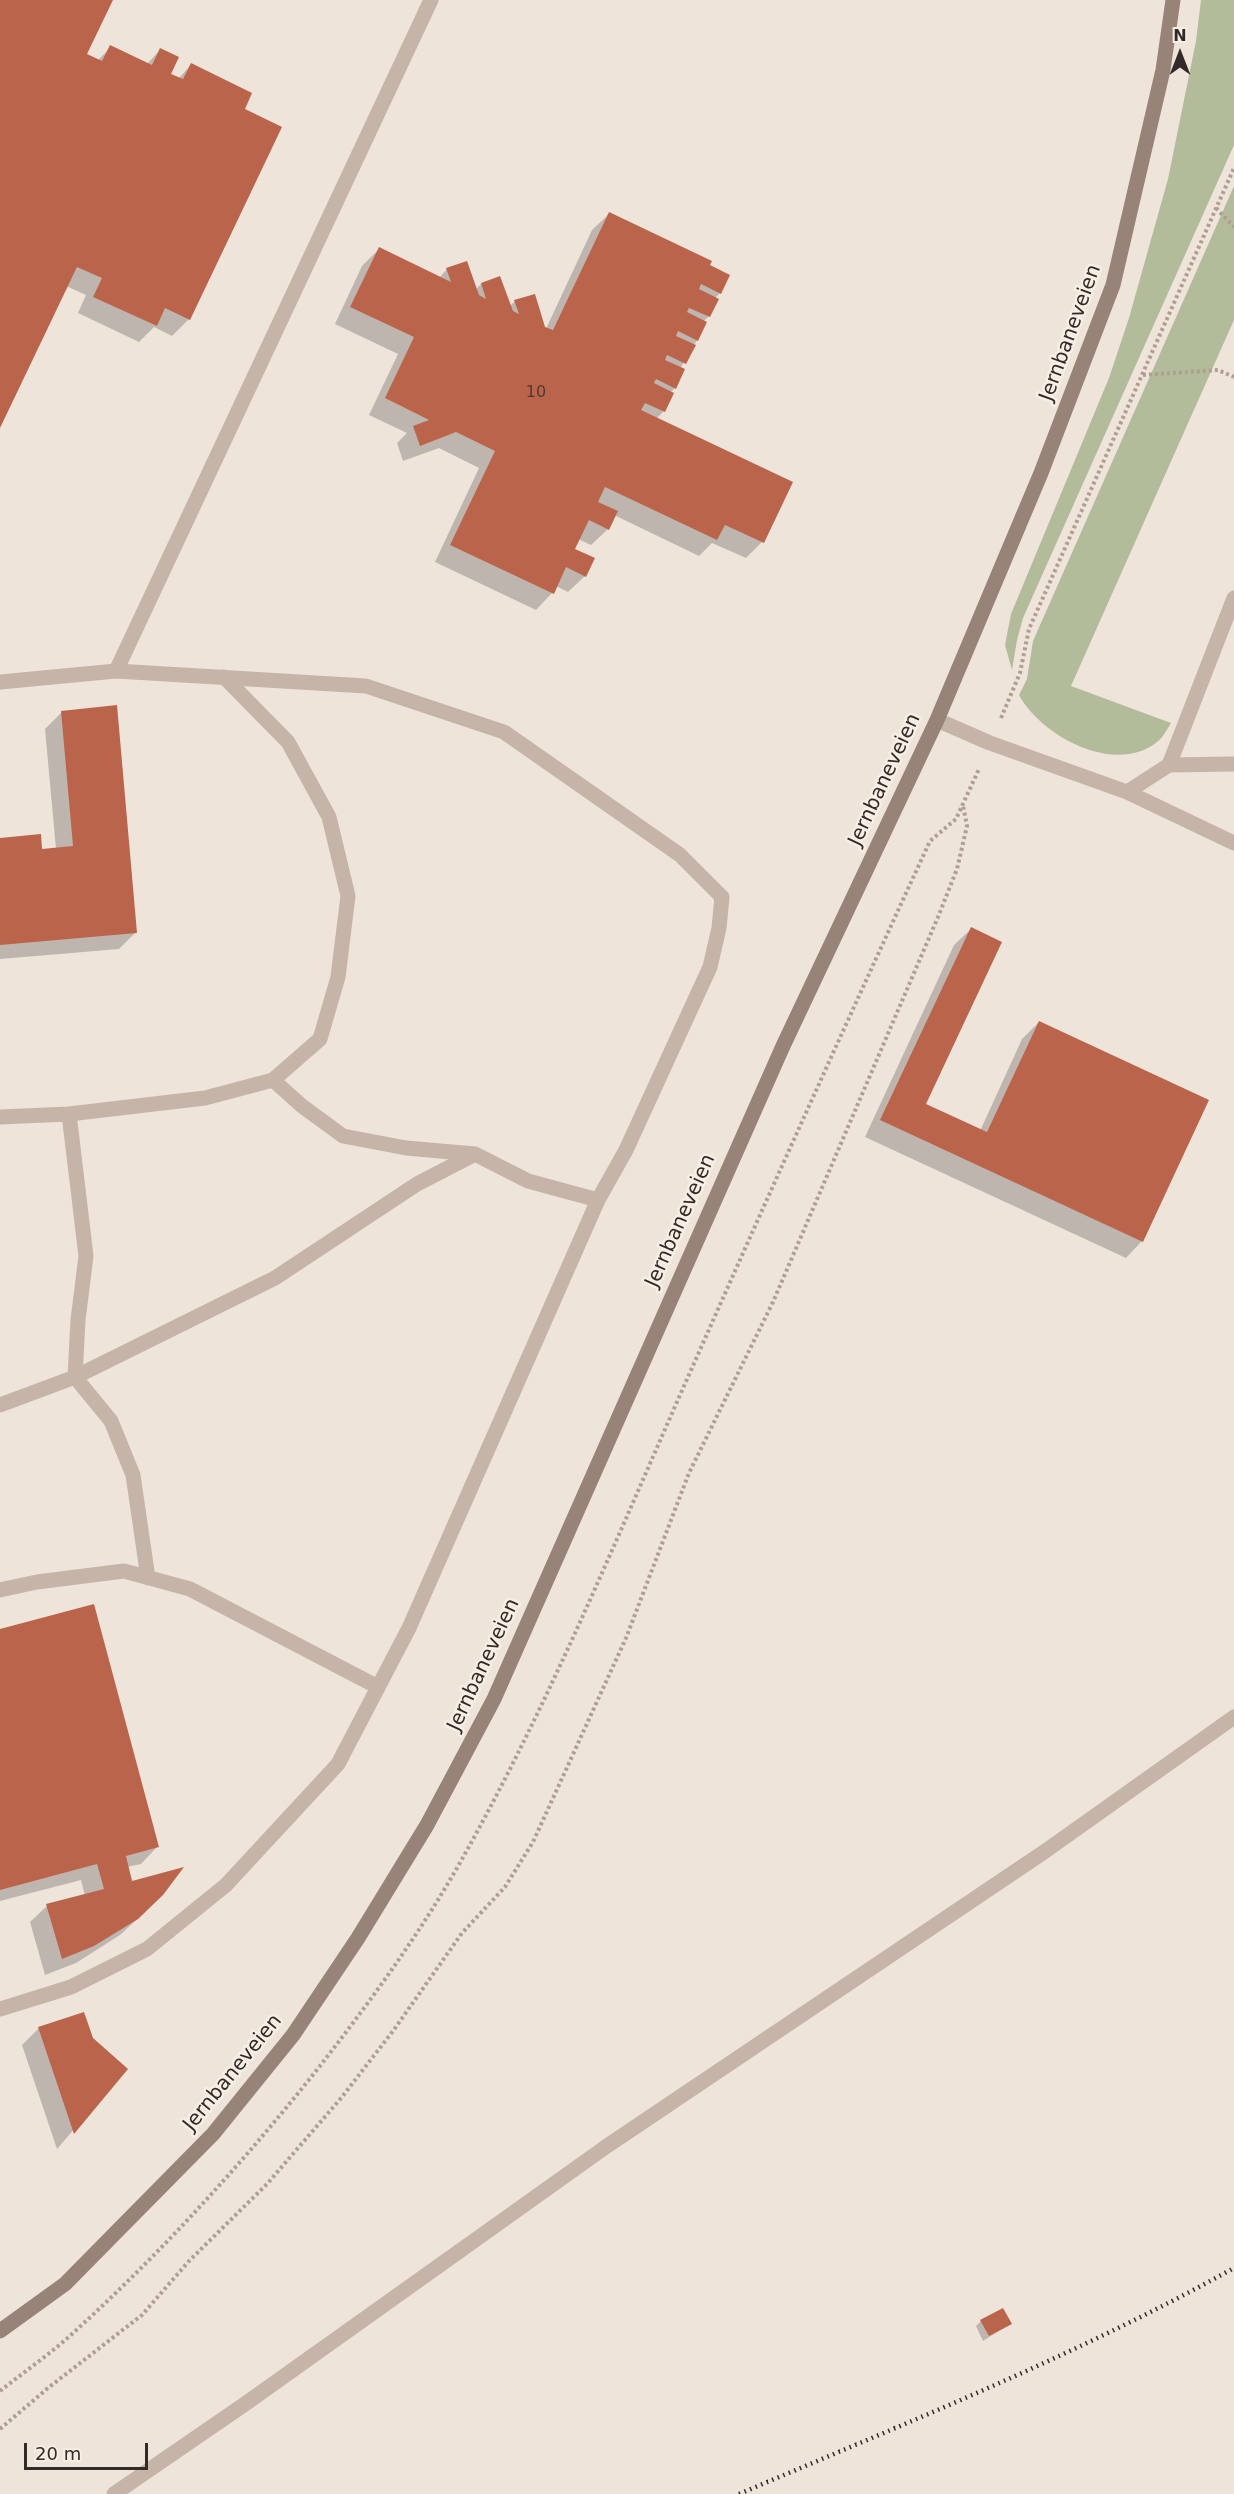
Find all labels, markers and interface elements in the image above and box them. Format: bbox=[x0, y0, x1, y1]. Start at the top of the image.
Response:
north arrow bbox=[1150, 24, 1210, 84]
text: N bbox=[1173, 26, 1187, 45]
street label: Jernbaneveien bbox=[1035, 262, 1107, 404]
house number: 10 bbox=[526, 383, 546, 403]
street label: Jernbaneveien bbox=[844, 710, 926, 850]
street label: Jernbaneveien bbox=[641, 1151, 721, 1291]
street label: Jernbaneveien bbox=[443, 1595, 525, 1735]
street label: Jernbaneveien bbox=[179, 2010, 287, 2136]
scale bar bbox=[27, 2431, 152, 2469]
text: 20 m bbox=[35, 2443, 81, 2464]

